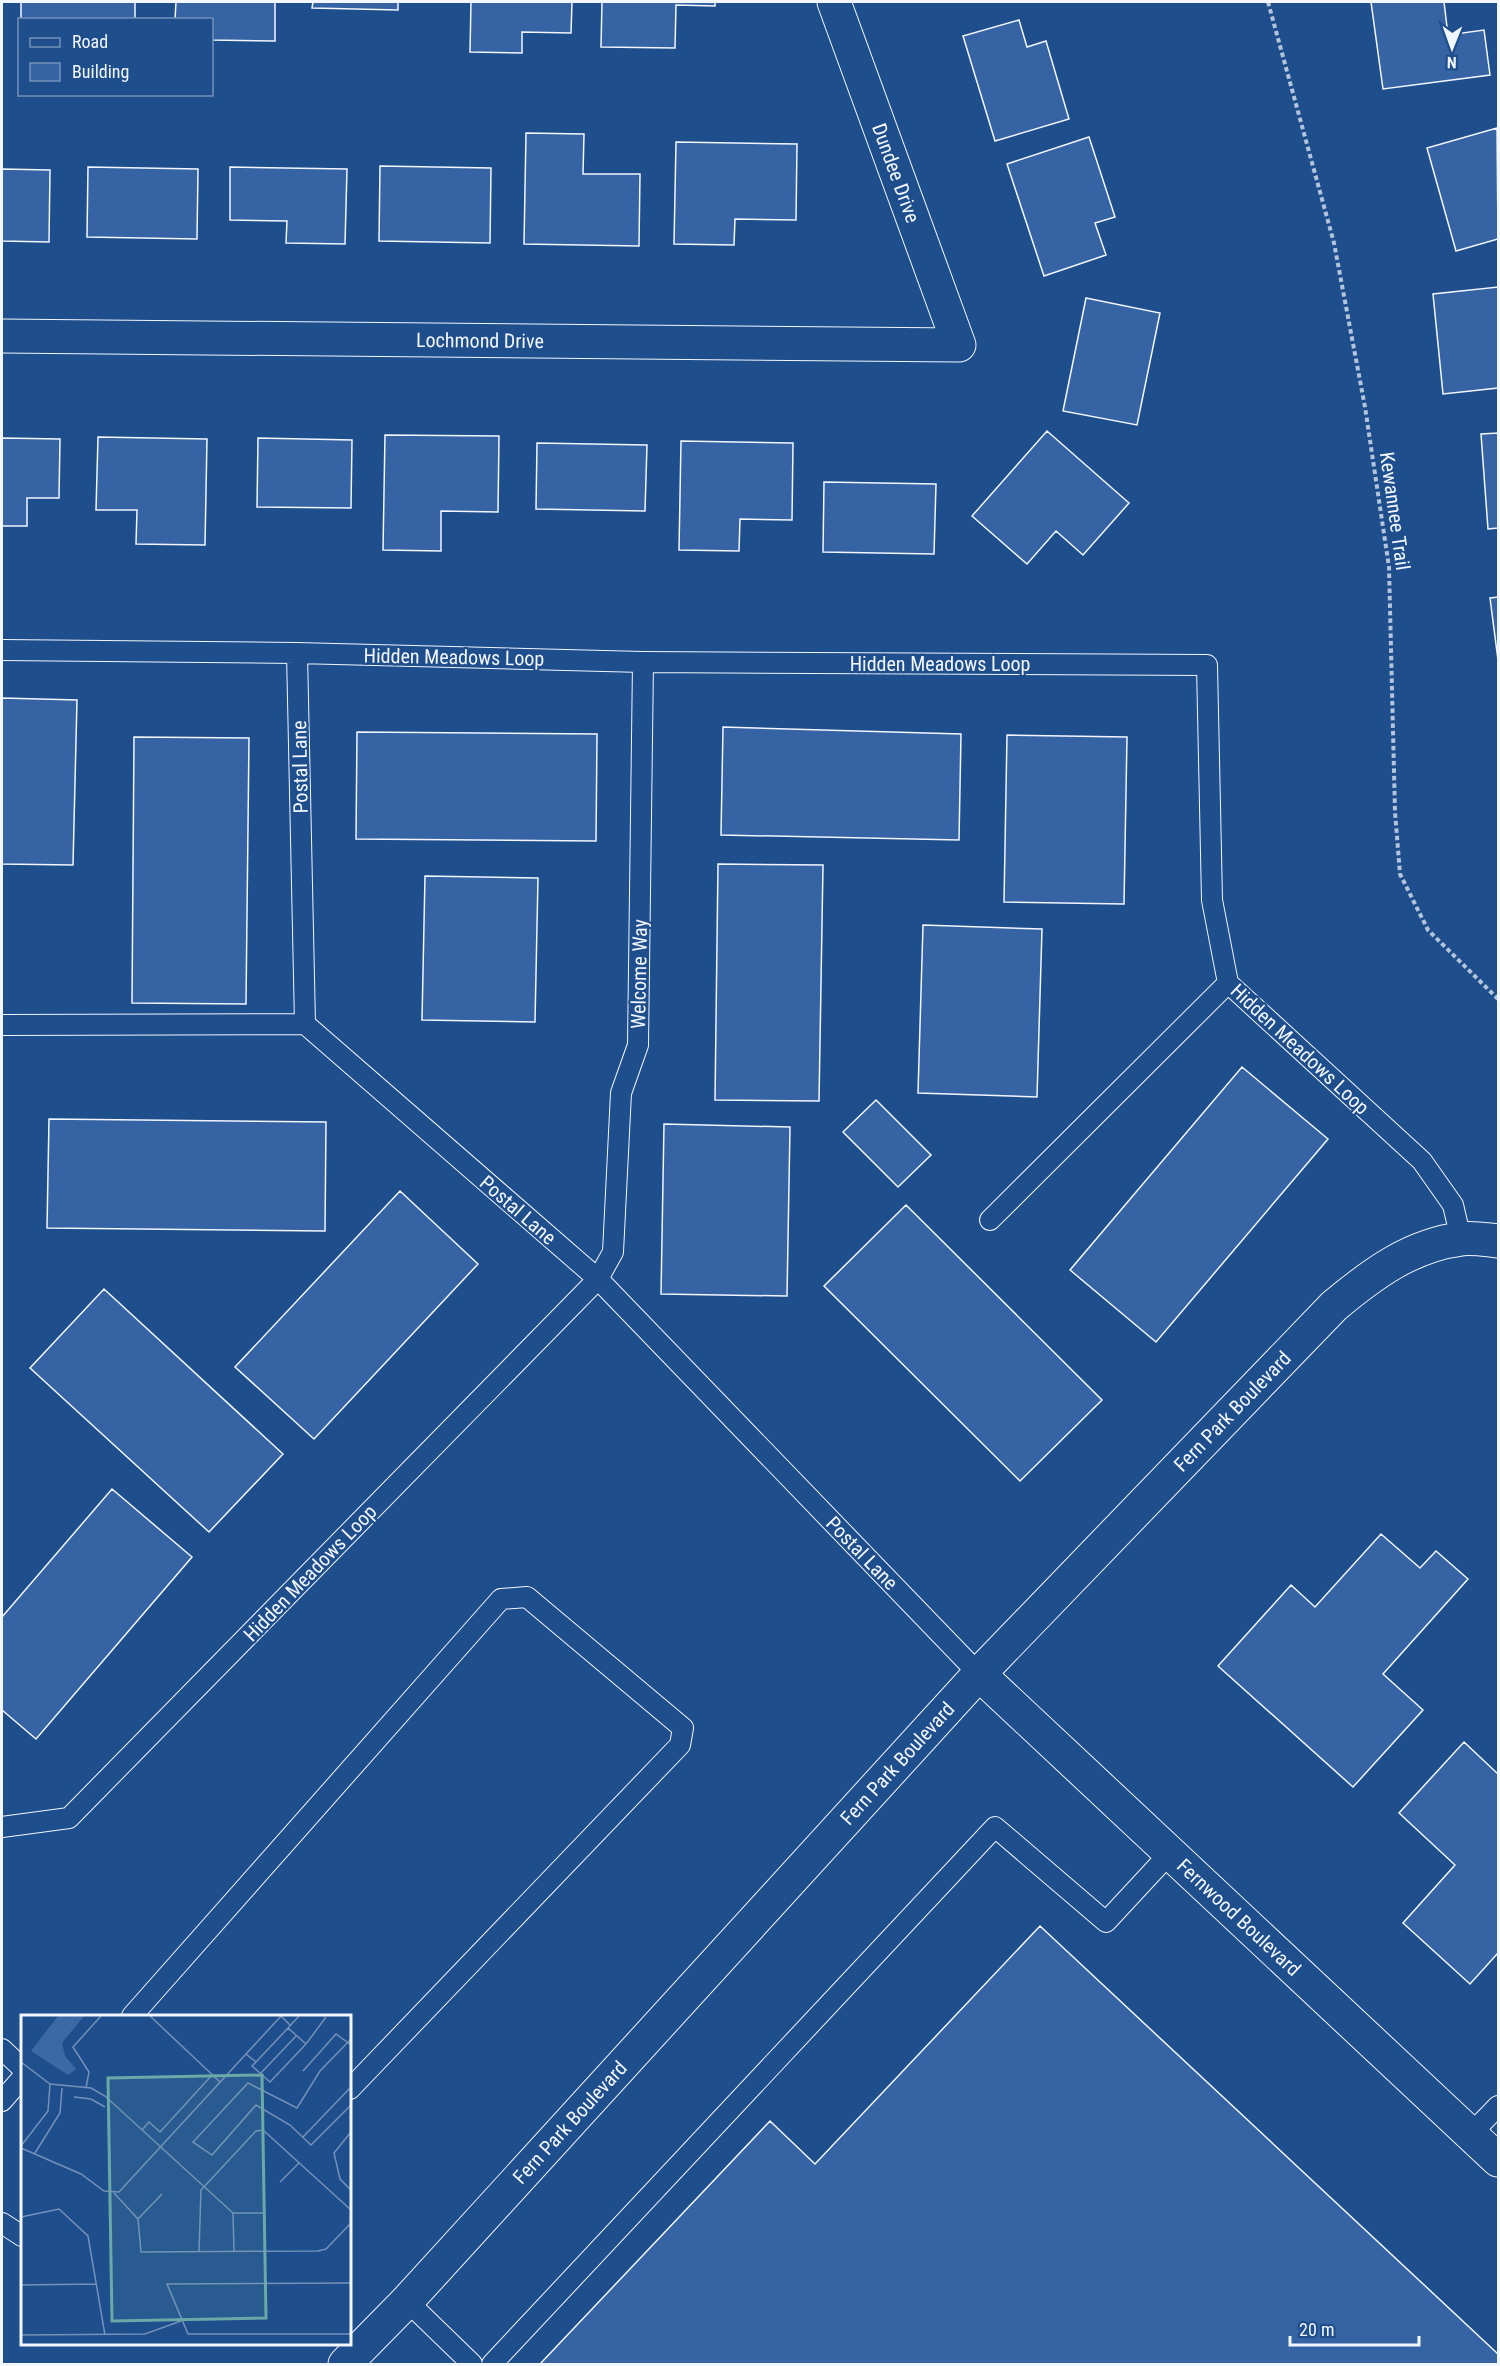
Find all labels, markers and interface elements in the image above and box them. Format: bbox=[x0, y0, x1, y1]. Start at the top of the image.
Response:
legend bbox=[18, 18, 213, 96]
north arrow bbox=[1422, 18, 1482, 78]
text: Road bbox=[72, 31, 108, 52]
text: N bbox=[1447, 53, 1457, 72]
text: Building bbox=[72, 61, 129, 82]
street label: Dundee Drive bbox=[867, 120, 925, 226]
street label: Lochmond Drive bbox=[416, 328, 544, 353]
street label: Kewannee Trail bbox=[1375, 450, 1415, 572]
street label: Hidden Meadows Loop bbox=[363, 643, 545, 671]
street label: Hidden Meadows Loop bbox=[850, 652, 1030, 676]
street label: Postal Lane bbox=[287, 720, 313, 814]
street label: Welcome Way bbox=[626, 919, 652, 1029]
street label: Hidden Meadows Loop bbox=[1226, 979, 1374, 1119]
street label: Postal Lane bbox=[475, 1170, 561, 1250]
street label: Fern Park Boulevard bbox=[1169, 1346, 1296, 1476]
street label: Hidden Meadows Loop bbox=[239, 1500, 381, 1646]
street label: Postal Lane bbox=[821, 1511, 903, 1595]
street label: Fern Park Boulevard bbox=[835, 1697, 959, 1830]
street label: Fernwood Boulevard bbox=[1172, 1854, 1306, 1981]
inset map bbox=[21, 2015, 351, 2345]
street label: Fern Park Boulevard bbox=[508, 2056, 632, 2189]
scale bar bbox=[1290, 2309, 1419, 2347]
text: 20 m bbox=[1299, 2319, 1334, 2340]

